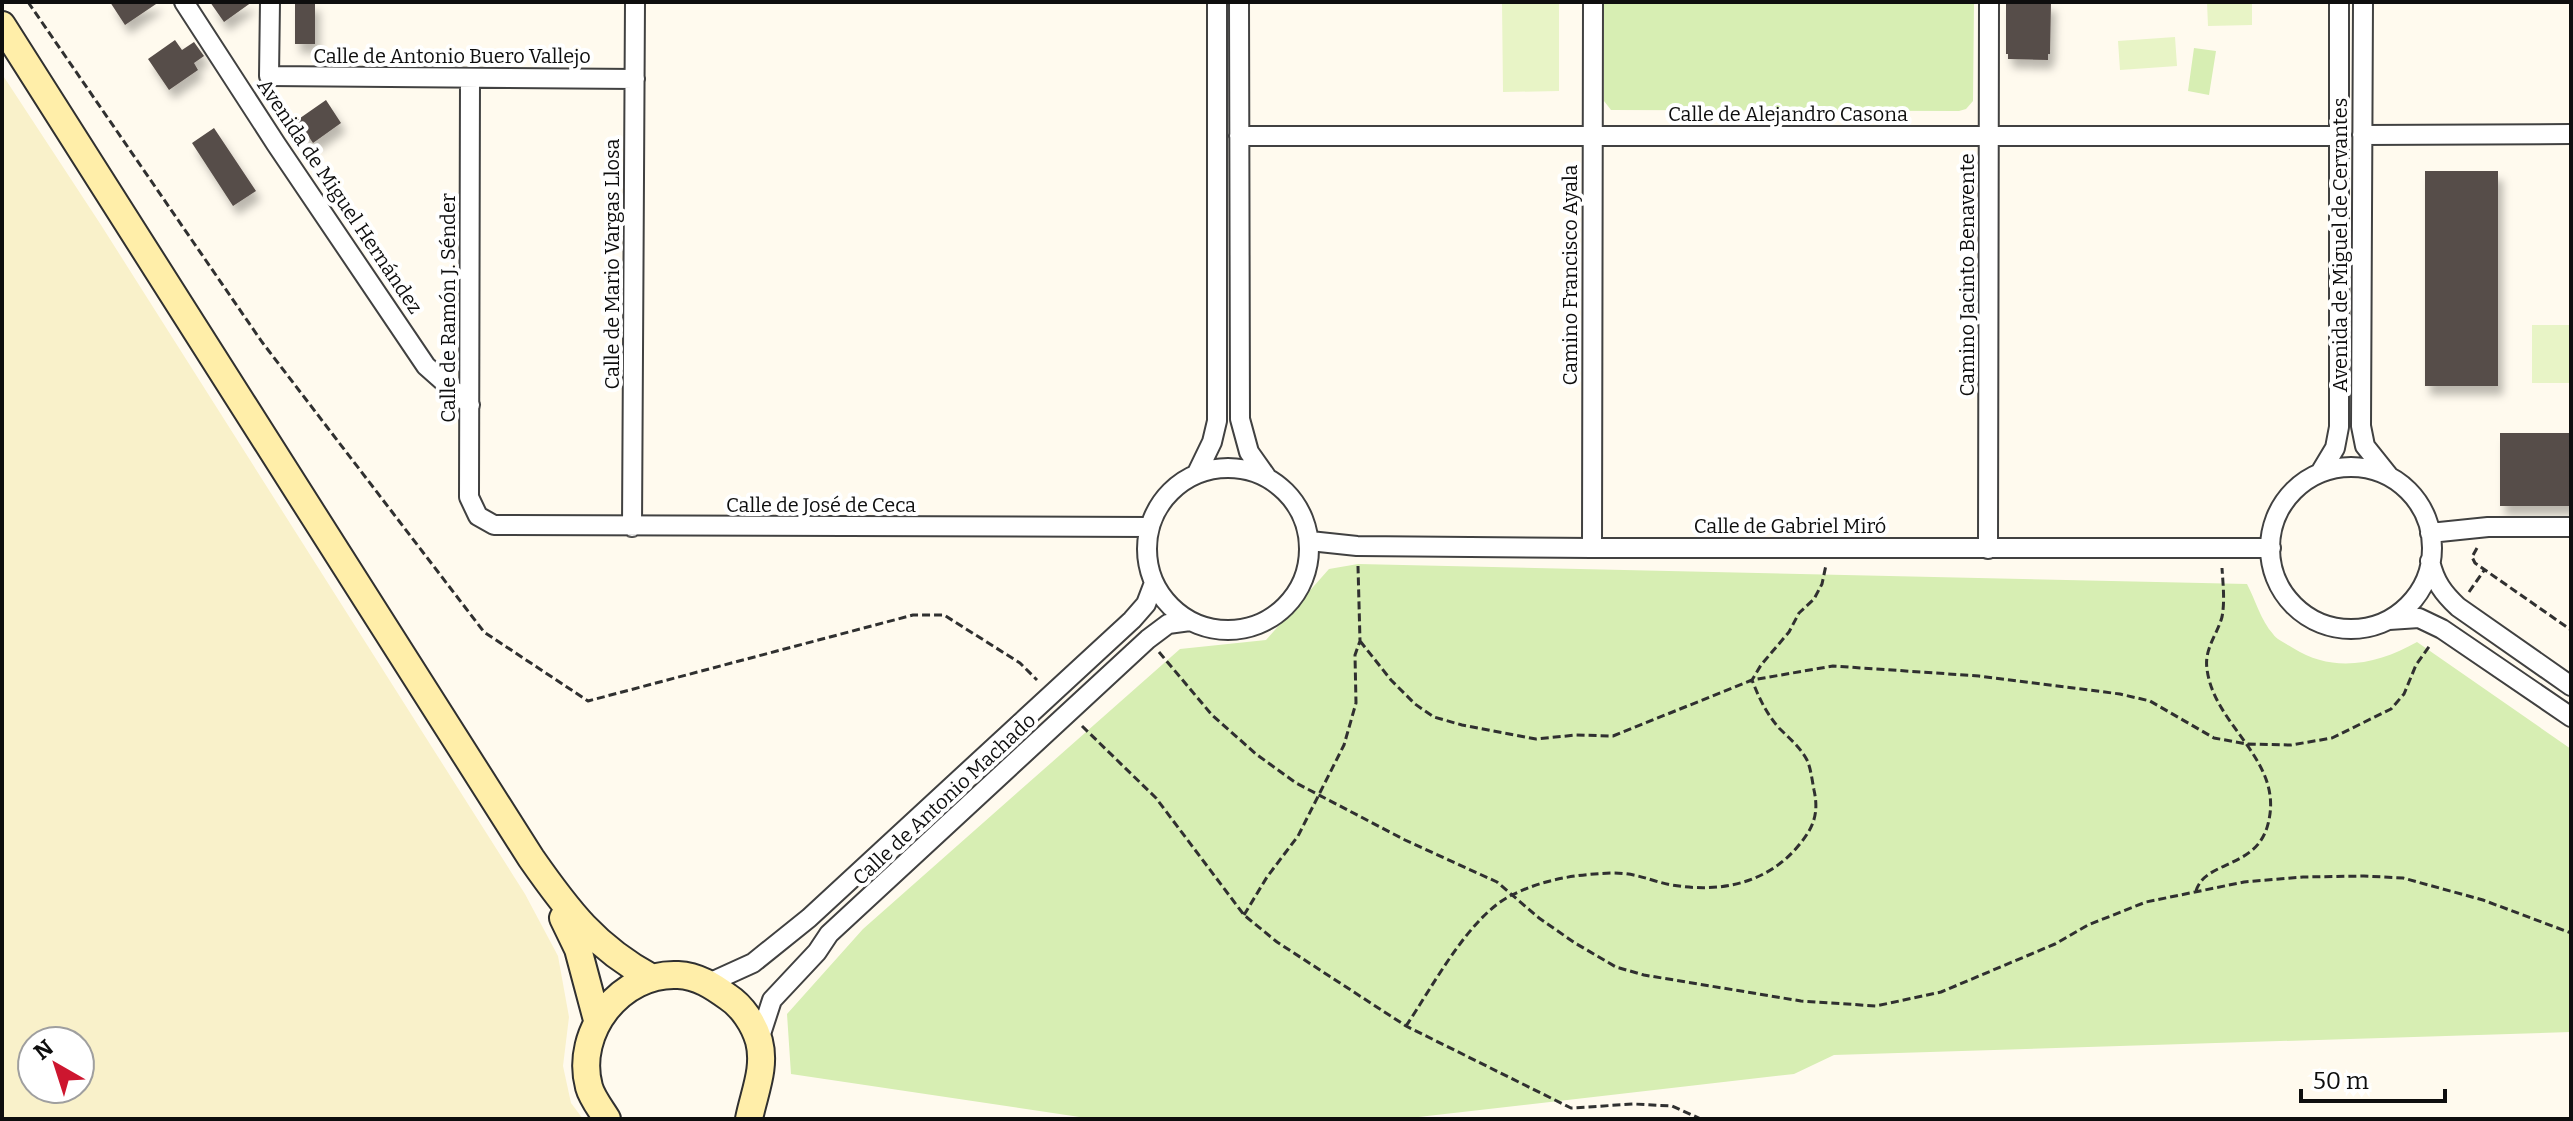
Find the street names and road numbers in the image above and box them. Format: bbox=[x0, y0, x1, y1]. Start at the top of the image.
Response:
street label: Calle de Antonio Buero Vallejo bbox=[313, 44, 591, 69]
street label: Avenida de Miguel Hernández bbox=[252, 74, 428, 318]
street label: Avenida de Miguel de Cervantes bbox=[2328, 98, 2352, 392]
street label: Calle de Alejandro Casona bbox=[1668, 102, 1908, 127]
street label: Calle de Mario Vargas Llosa bbox=[600, 138, 624, 389]
street label: Camino Jacinto Benavente bbox=[1955, 153, 1979, 397]
street label: Camino Francisco Ayala bbox=[1558, 164, 1582, 385]
street label: Calle de Ramón J. Sénder bbox=[436, 193, 460, 423]
street label: Calle de José de Ceca bbox=[726, 493, 916, 517]
street label: Calle de Gabriel Miró bbox=[1694, 514, 1886, 538]
street label: Calle de Antonio Machado bbox=[848, 708, 1040, 890]

